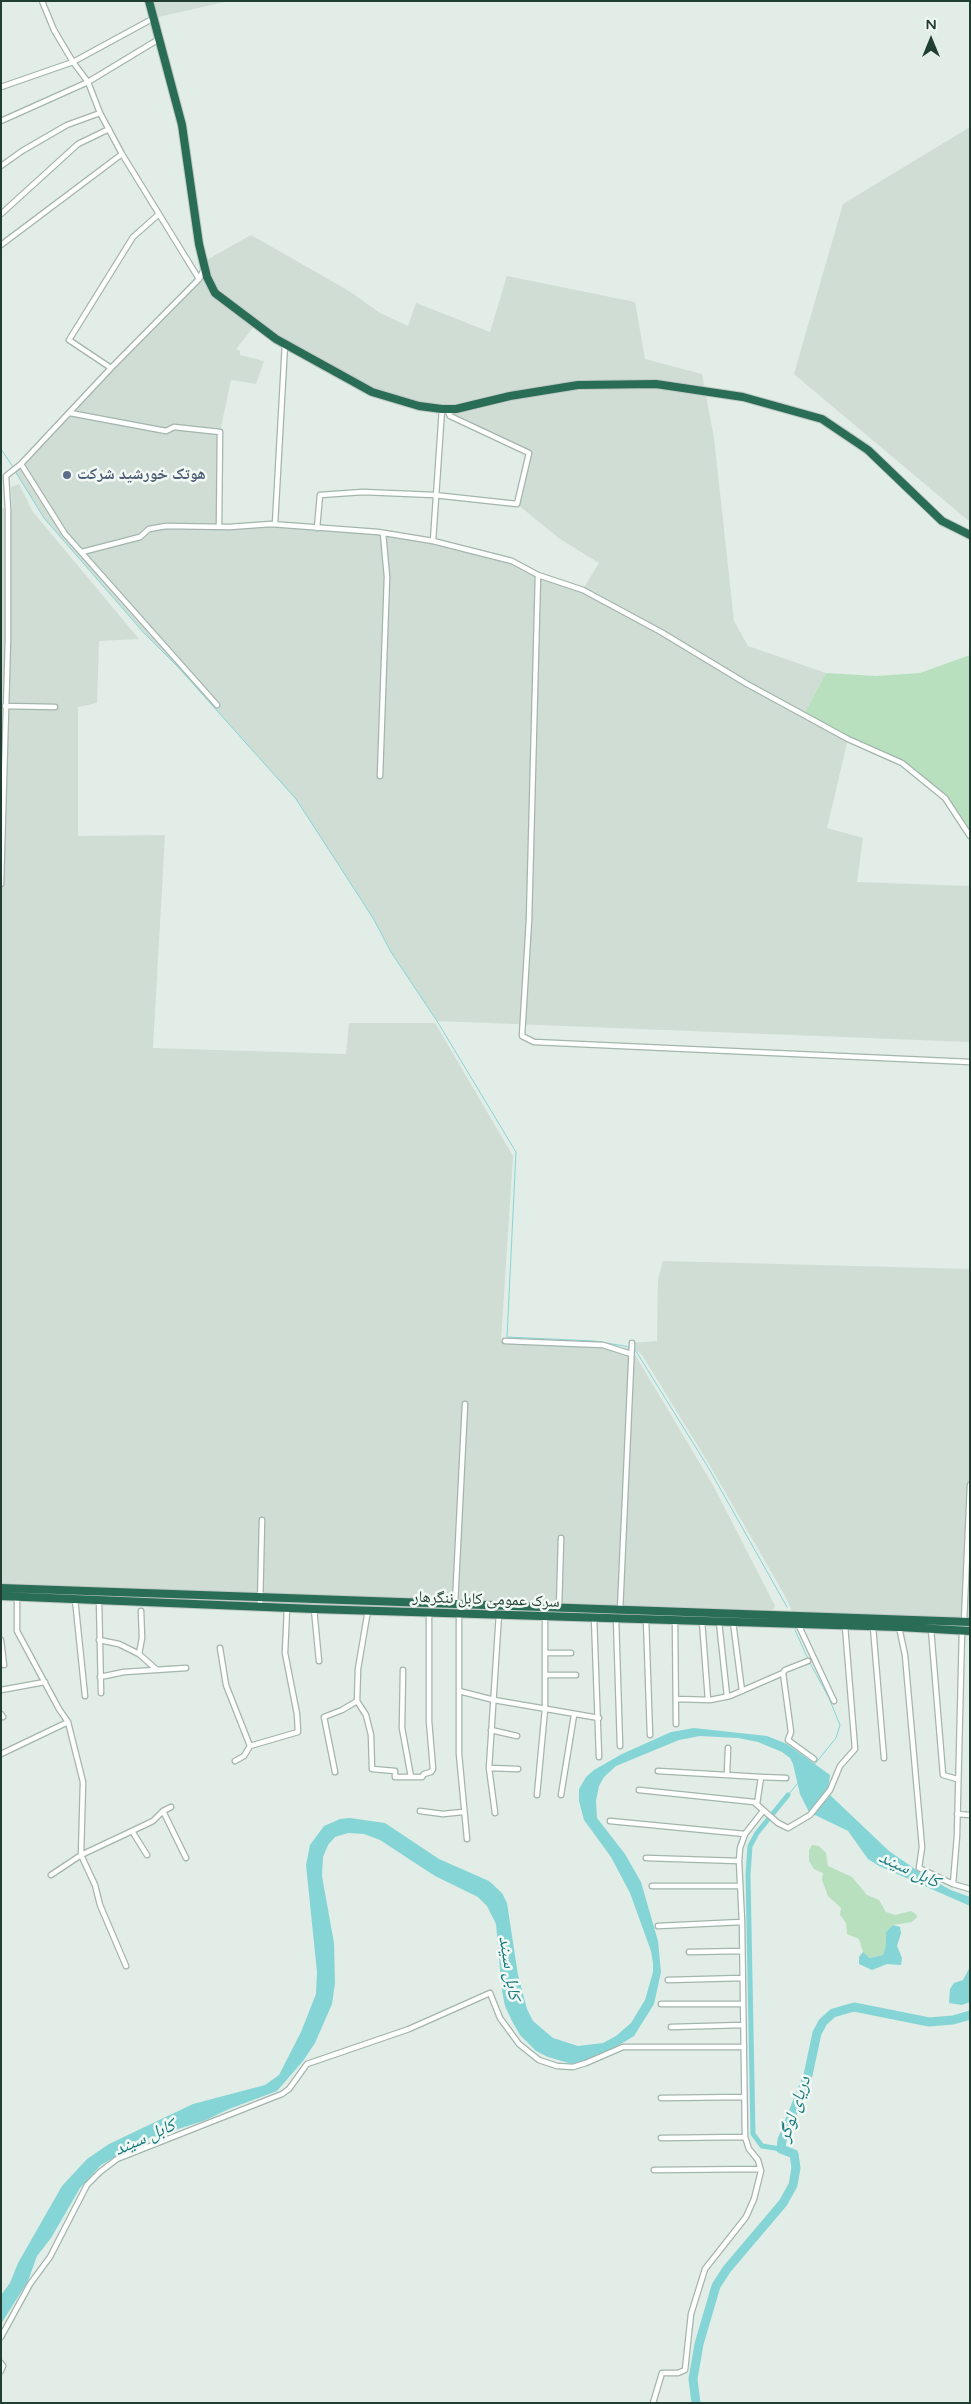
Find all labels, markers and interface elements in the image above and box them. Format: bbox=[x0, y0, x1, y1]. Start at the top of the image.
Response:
north arrow bbox=[906, 15, 956, 65]
text: N bbox=[925, 16, 937, 33]
place label: هوتک خورشید شرکت bbox=[77, 465, 206, 485]
marker: هوتک خورشید شرکت bbox=[61, 469, 73, 481]
street label: سرک عمومی کابل ننگرهار bbox=[412, 1588, 560, 1612]
water label: کابل سيند bbox=[875, 1847, 943, 1893]
water label: کابل سيند bbox=[493, 1935, 525, 2001]
water label: دریای لوگر bbox=[774, 2073, 816, 2145]
water label: کابل سيند bbox=[111, 2115, 179, 2161]

